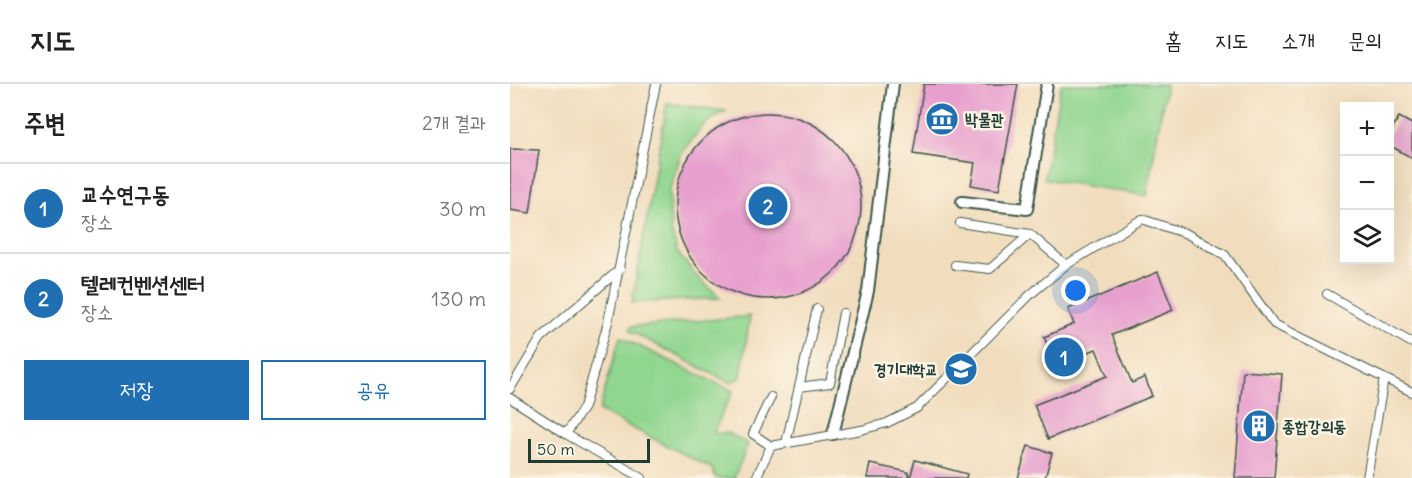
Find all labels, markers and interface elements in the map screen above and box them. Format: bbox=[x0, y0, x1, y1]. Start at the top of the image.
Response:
text: 지도 bbox=[30, 22, 75, 58]
text: 홈 bbox=[1165, 27, 1182, 54]
text: 지도 bbox=[1215, 27, 1248, 54]
text: 소개 bbox=[1281, 27, 1315, 54]
text: 문의 bbox=[1348, 27, 1382, 54]
museum icon: 박물관 bbox=[924, 101, 960, 137]
map controls bbox=[1340, 102, 1394, 264]
button: + bbox=[1340, 102, 1394, 156]
text: 주변 bbox=[24, 106, 66, 139]
place label: 박물관 bbox=[965, 109, 1004, 129]
text: 2개 결과 bbox=[422, 110, 486, 135]
button: − bbox=[1340, 156, 1394, 210]
text: 교수연구동 bbox=[81, 180, 170, 208]
pin: 2 bbox=[748, 184, 788, 228]
text: 1 bbox=[40, 196, 47, 221]
text: 30 m bbox=[439, 196, 486, 221]
text: 장소 bbox=[81, 209, 113, 234]
button: layers bbox=[1340, 210, 1394, 264]
text: 텔레컨벤션센터 bbox=[81, 270, 205, 298]
your location bbox=[1061, 276, 1090, 305]
text: 2 bbox=[38, 286, 49, 311]
text: 130 m bbox=[431, 286, 486, 311]
text: 장소 bbox=[81, 299, 113, 324]
pin: 1 bbox=[1044, 334, 1084, 380]
school or university icon: 경기대학교 bbox=[943, 351, 979, 387]
place label: 경기대학교 bbox=[874, 359, 938, 379]
button: 저장 bbox=[24, 360, 249, 420]
button: 공유 bbox=[261, 360, 486, 420]
building icon: 종합강의동 bbox=[1241, 408, 1277, 444]
place label: 종합강의동 bbox=[1282, 416, 1347, 436]
scale bar bbox=[528, 436, 650, 464]
text: 50 m bbox=[537, 439, 575, 459]

